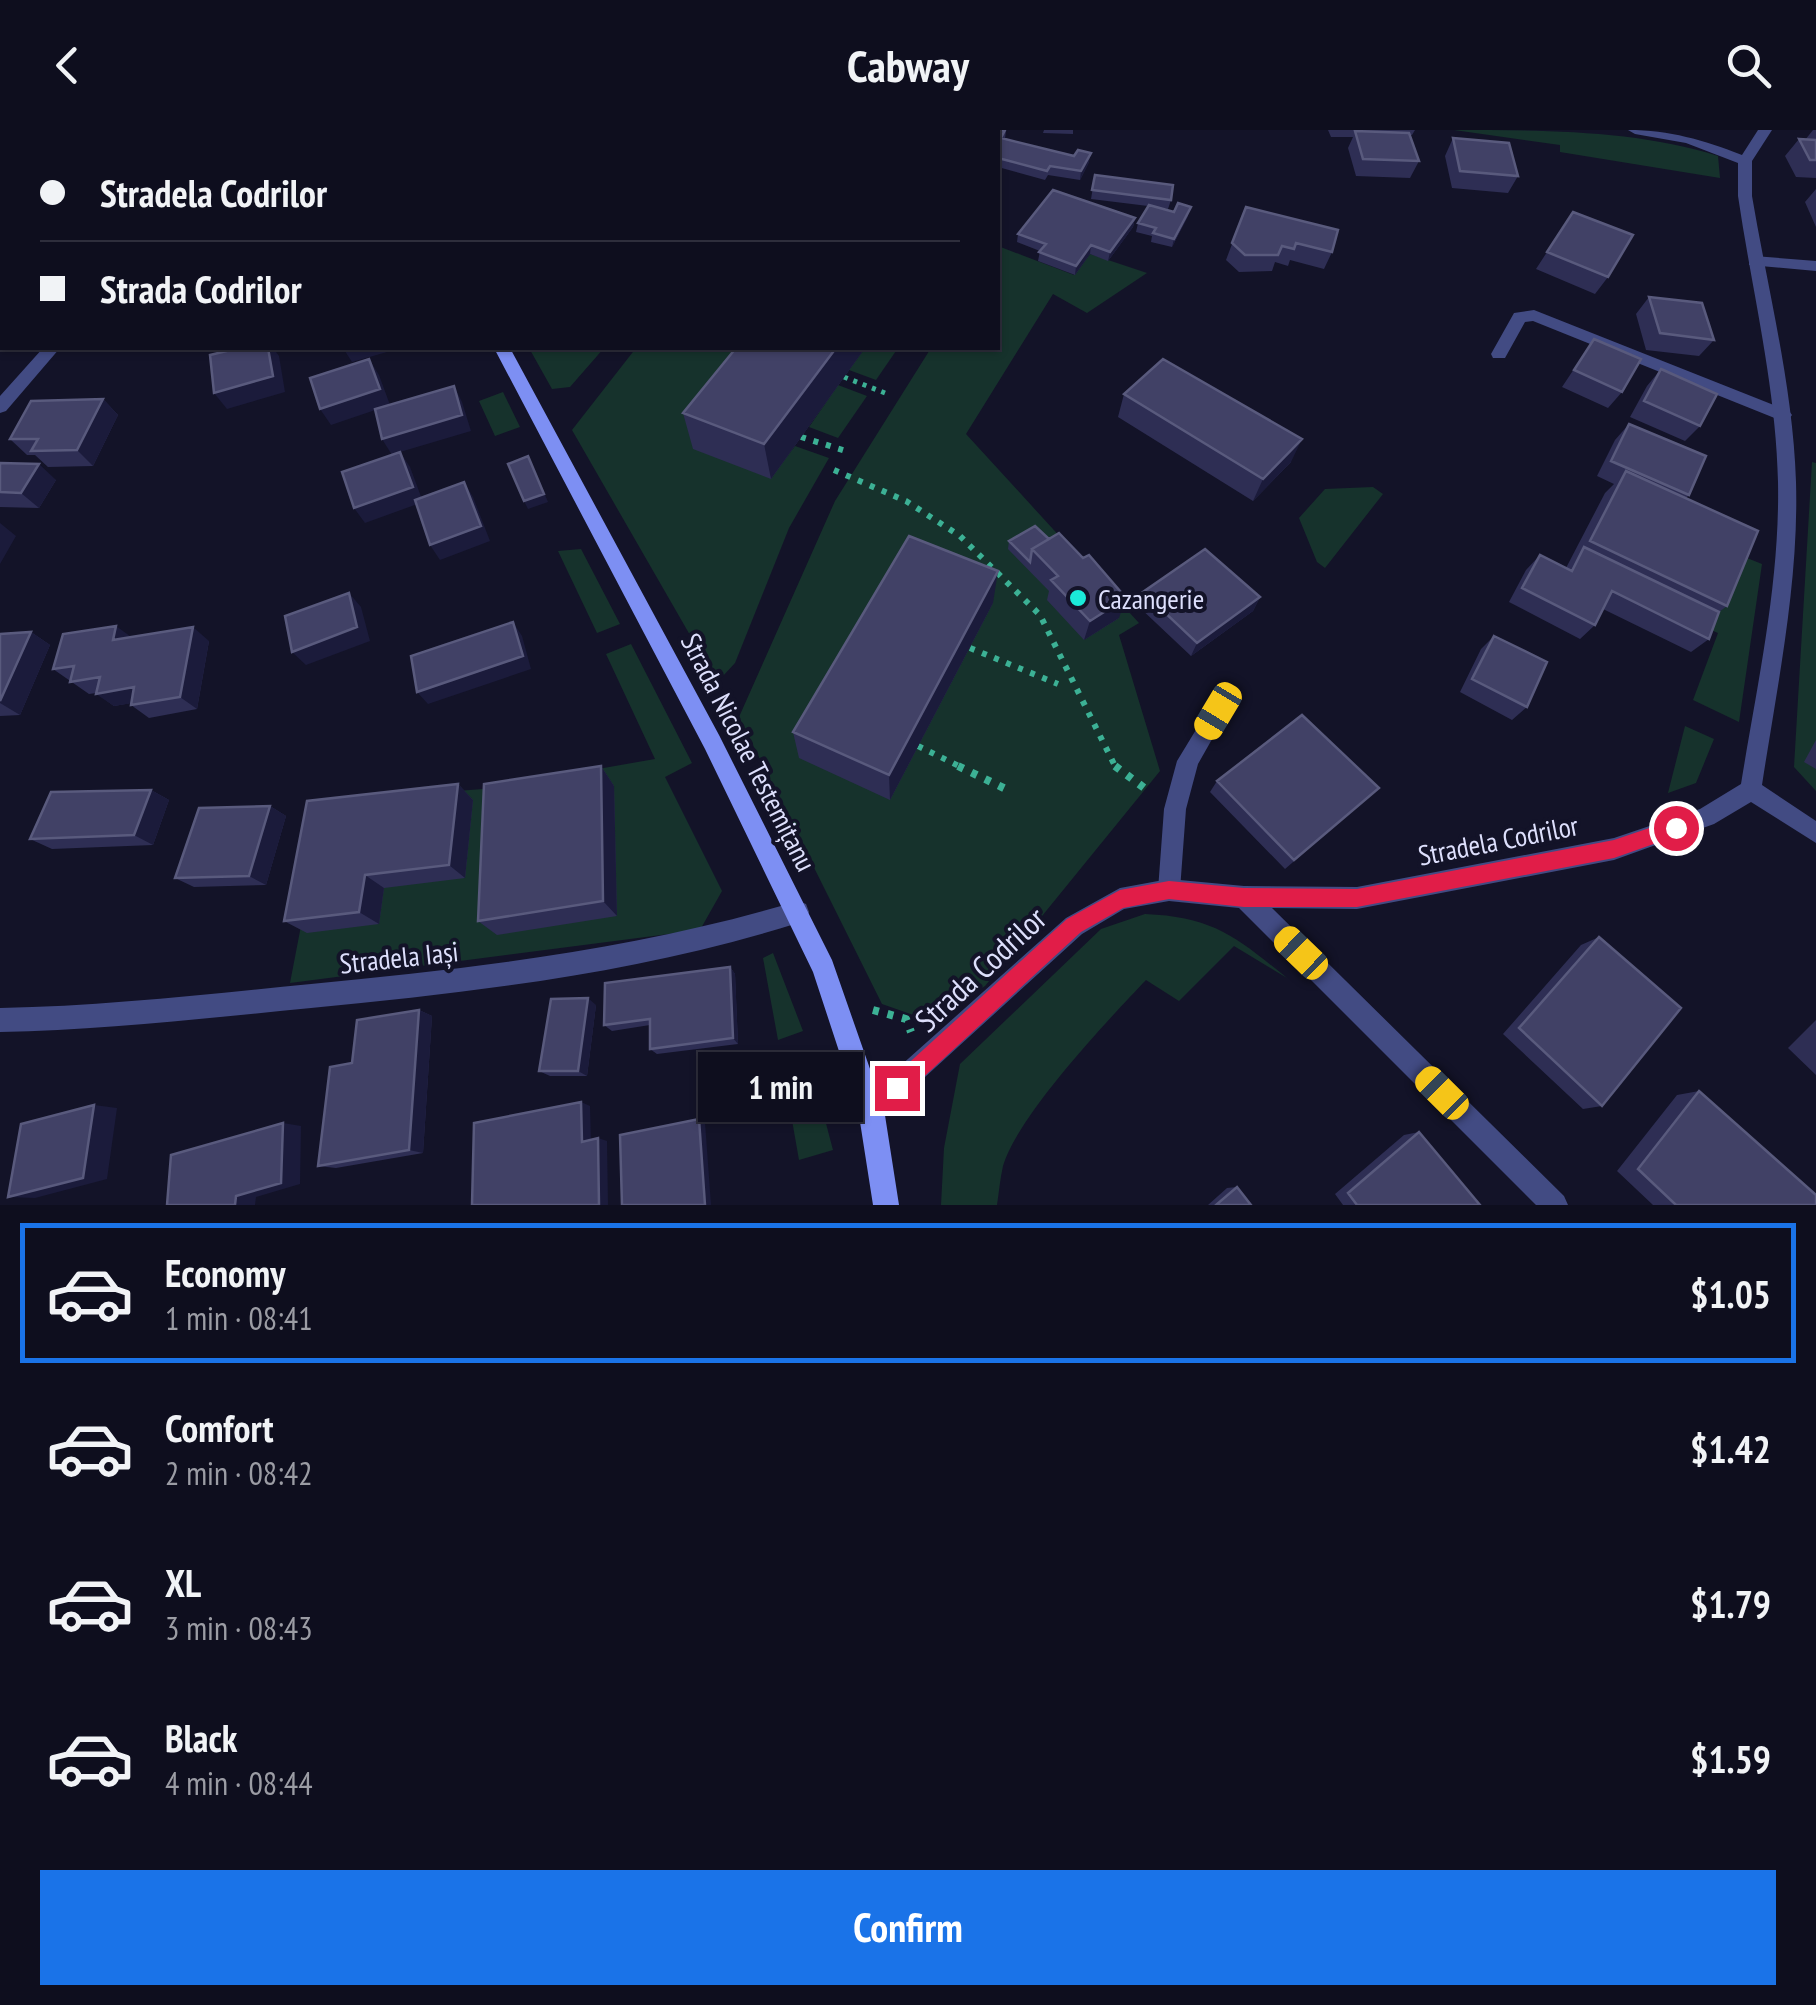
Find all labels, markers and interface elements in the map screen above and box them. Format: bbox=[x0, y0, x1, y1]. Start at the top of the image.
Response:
text: Cabway bbox=[847, 36, 969, 94]
icon: back bbox=[40, 38, 95, 93]
icon: search bbox=[1721, 38, 1776, 93]
text: Stradela Codrilor bbox=[100, 168, 327, 217]
text: Strada Codrilor bbox=[100, 264, 302, 313]
place label: Cazangerie bbox=[1098, 580, 1204, 617]
marker: Cazangerie bbox=[1067, 587, 1089, 609]
street label: Strada Nicolae Testemițanu bbox=[673, 627, 825, 877]
car bbox=[1190, 678, 1246, 744]
street label: Stradela Codrilor bbox=[1415, 806, 1581, 874]
route start bbox=[1654, 806, 1699, 851]
street label: Strada Codrilor bbox=[905, 897, 1055, 1041]
car bbox=[1269, 921, 1333, 985]
street label: Stradela Iași bbox=[338, 932, 460, 982]
callout: 1 min bbox=[697, 1053, 862, 1123]
car bbox=[1410, 1061, 1474, 1125]
text: 1 min bbox=[748, 1066, 813, 1108]
route end bbox=[875, 1066, 920, 1111]
icon: car bbox=[45, 1248, 135, 1338]
text: Economy bbox=[165, 1248, 285, 1297]
text: $1.05 bbox=[1690, 1269, 1771, 1318]
text: 1 min · 08:41 bbox=[165, 1297, 313, 1339]
icon: car bbox=[45, 1403, 135, 1493]
text: Comfort bbox=[165, 1403, 274, 1452]
text: $1.42 bbox=[1690, 1424, 1771, 1473]
text: 2 min · 08:42 bbox=[165, 1452, 313, 1494]
icon: car bbox=[45, 1558, 135, 1648]
text: XL bbox=[165, 1558, 201, 1607]
text: $1.79 bbox=[1690, 1579, 1771, 1628]
text: 3 min · 08:43 bbox=[165, 1607, 313, 1649]
icon: car bbox=[45, 1713, 135, 1803]
text: Black bbox=[165, 1713, 238, 1762]
text: $1.59 bbox=[1690, 1734, 1771, 1783]
text: 4 min · 08:44 bbox=[165, 1762, 313, 1804]
button: Confirm bbox=[40, 1870, 1776, 1985]

